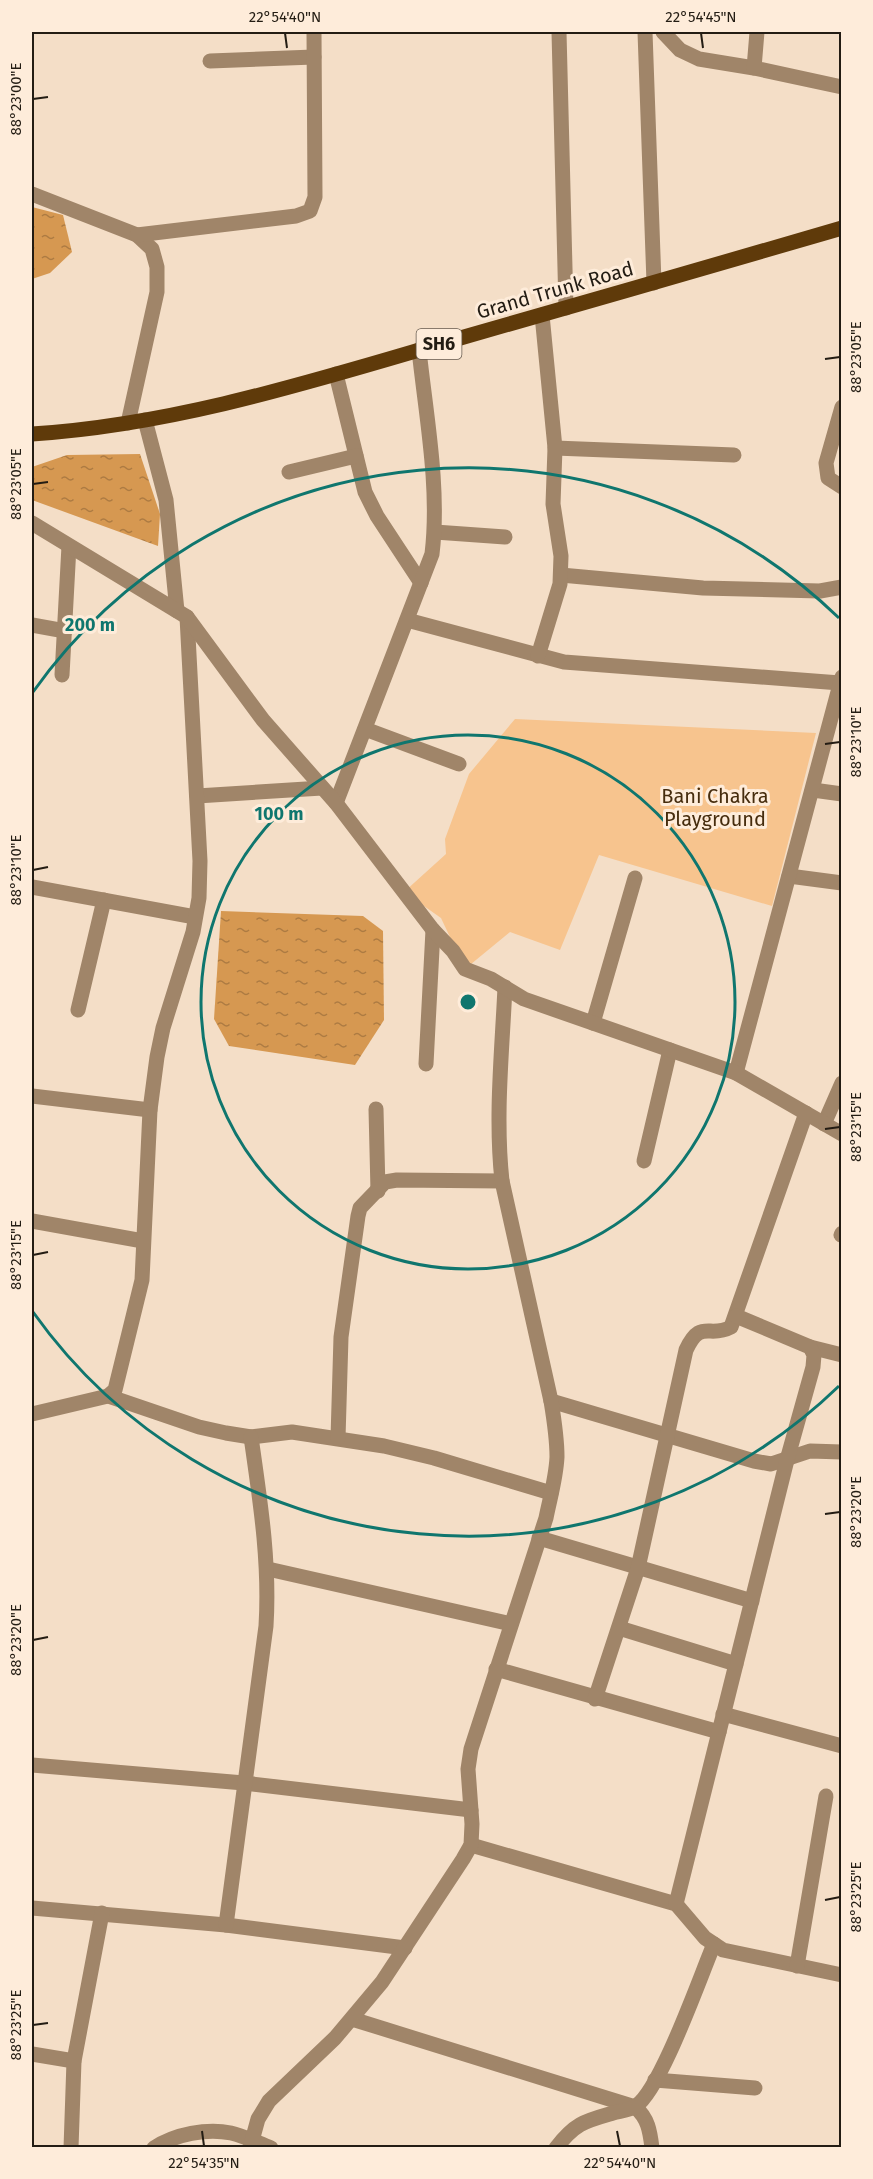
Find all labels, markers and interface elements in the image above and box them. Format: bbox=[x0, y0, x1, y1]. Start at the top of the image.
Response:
text: 22°54'40"N bbox=[249, 8, 321, 26]
text: 22°54'45"N bbox=[665, 8, 737, 26]
text: 88°23'00"E bbox=[7, 63, 25, 135]
street label: Grand Trunk Road bbox=[474, 256, 636, 324]
text: 88°23'05"E bbox=[847, 321, 865, 393]
road number: SH6 bbox=[416, 329, 462, 359]
text: 88°23'05"E bbox=[7, 448, 25, 520]
text: 200 m bbox=[65, 614, 115, 636]
text: 88°23'10"E bbox=[847, 706, 865, 778]
park label: Bani Chakra Playground bbox=[661, 784, 769, 831]
text: 100 m bbox=[255, 803, 303, 825]
text: 88°23'10"E bbox=[7, 834, 25, 906]
centre of rings bbox=[458, 992, 478, 1012]
text: 88°23'15"E bbox=[847, 1092, 865, 1162]
text: 88°23'15"E bbox=[7, 1220, 25, 1290]
text: 88°23'20"E bbox=[847, 1476, 865, 1548]
text: 88°23'20"E bbox=[7, 1604, 25, 1676]
text: 88°23'25"E bbox=[847, 1862, 865, 1933]
text: 88°23'25"E bbox=[7, 1990, 25, 2061]
text: 22°54'35"N bbox=[168, 2154, 240, 2172]
text: 22°54'40"N bbox=[584, 2154, 656, 2172]

